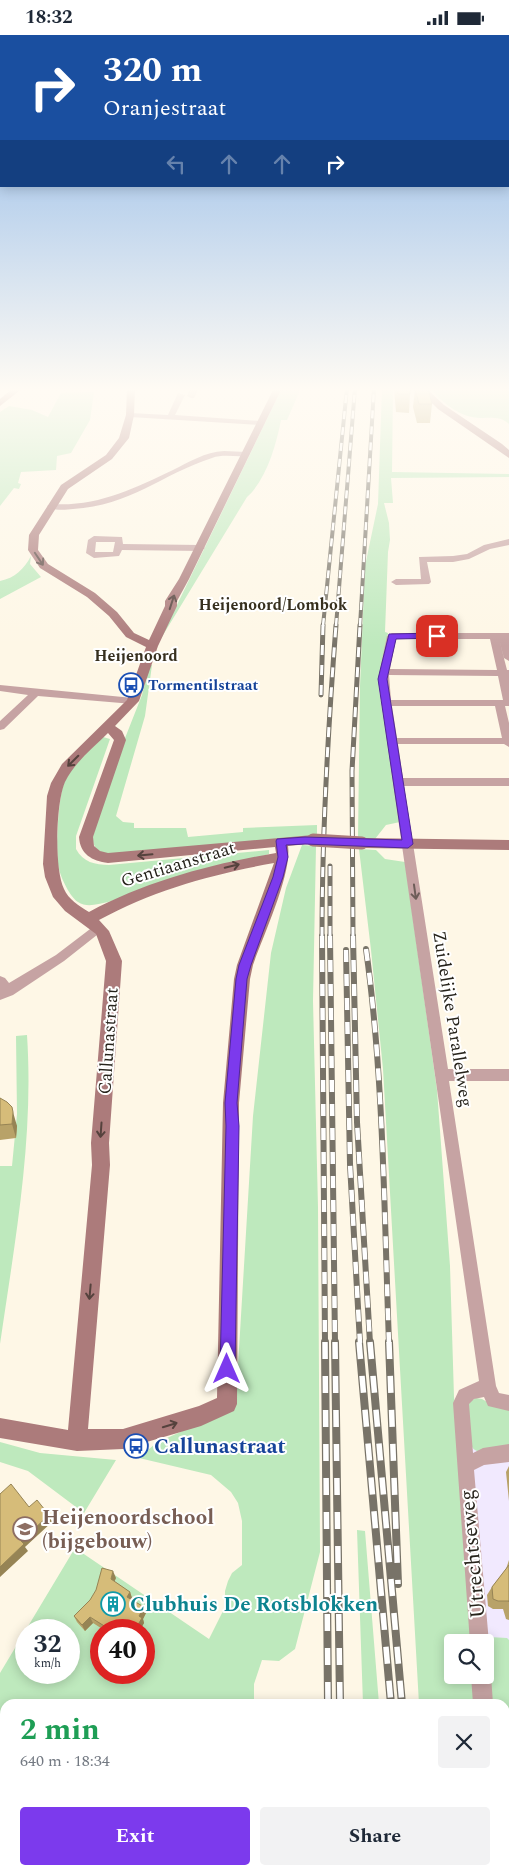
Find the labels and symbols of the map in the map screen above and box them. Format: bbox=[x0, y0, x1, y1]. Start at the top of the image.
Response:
one-way arrow bbox=[34, 551, 44, 565]
district label: Heijenoord/Lombok bbox=[199, 593, 348, 617]
one-way arrow bbox=[168, 594, 178, 610]
pin bbox=[416, 615, 458, 657]
district label: Heijenoord bbox=[94, 644, 178, 668]
bus stop icon: Tormentilstraat bbox=[118, 672, 144, 698]
place label: Tormentilstraat bbox=[148, 674, 258, 697]
one-way arrow bbox=[67, 755, 79, 767]
street label: Gentiaanstraat bbox=[118, 834, 239, 895]
one-way arrow bbox=[137, 850, 153, 859]
one-way arrow bbox=[223, 861, 239, 870]
one-way arrow bbox=[410, 884, 420, 900]
street label: Zuidelijke Parallelweg bbox=[425, 929, 480, 1109]
street label: Callunastraat bbox=[91, 987, 126, 1095]
one-way arrow bbox=[96, 1121, 105, 1137]
one-way arrow bbox=[85, 1283, 95, 1299]
position arrow bbox=[200, 1342, 252, 1394]
one-way arrow bbox=[161, 1420, 177, 1430]
place label: Callunastraat bbox=[154, 1431, 286, 1463]
bus stop icon: Callunastraat bbox=[123, 1433, 149, 1459]
street label: Utrechtseweg bbox=[451, 1488, 495, 1620]
place label: Heijenoordschool (bijgebouw) bbox=[42, 1502, 214, 1558]
school or university icon: Heijenoordschool (bijgebouw) bbox=[12, 1516, 38, 1542]
place label: Clubhuis De Rotsblokken bbox=[130, 1589, 378, 1621]
building icon: Clubhuis De Rotsblokken bbox=[100, 1591, 126, 1617]
speed limit sign: 40 bbox=[90, 1619, 155, 1684]

